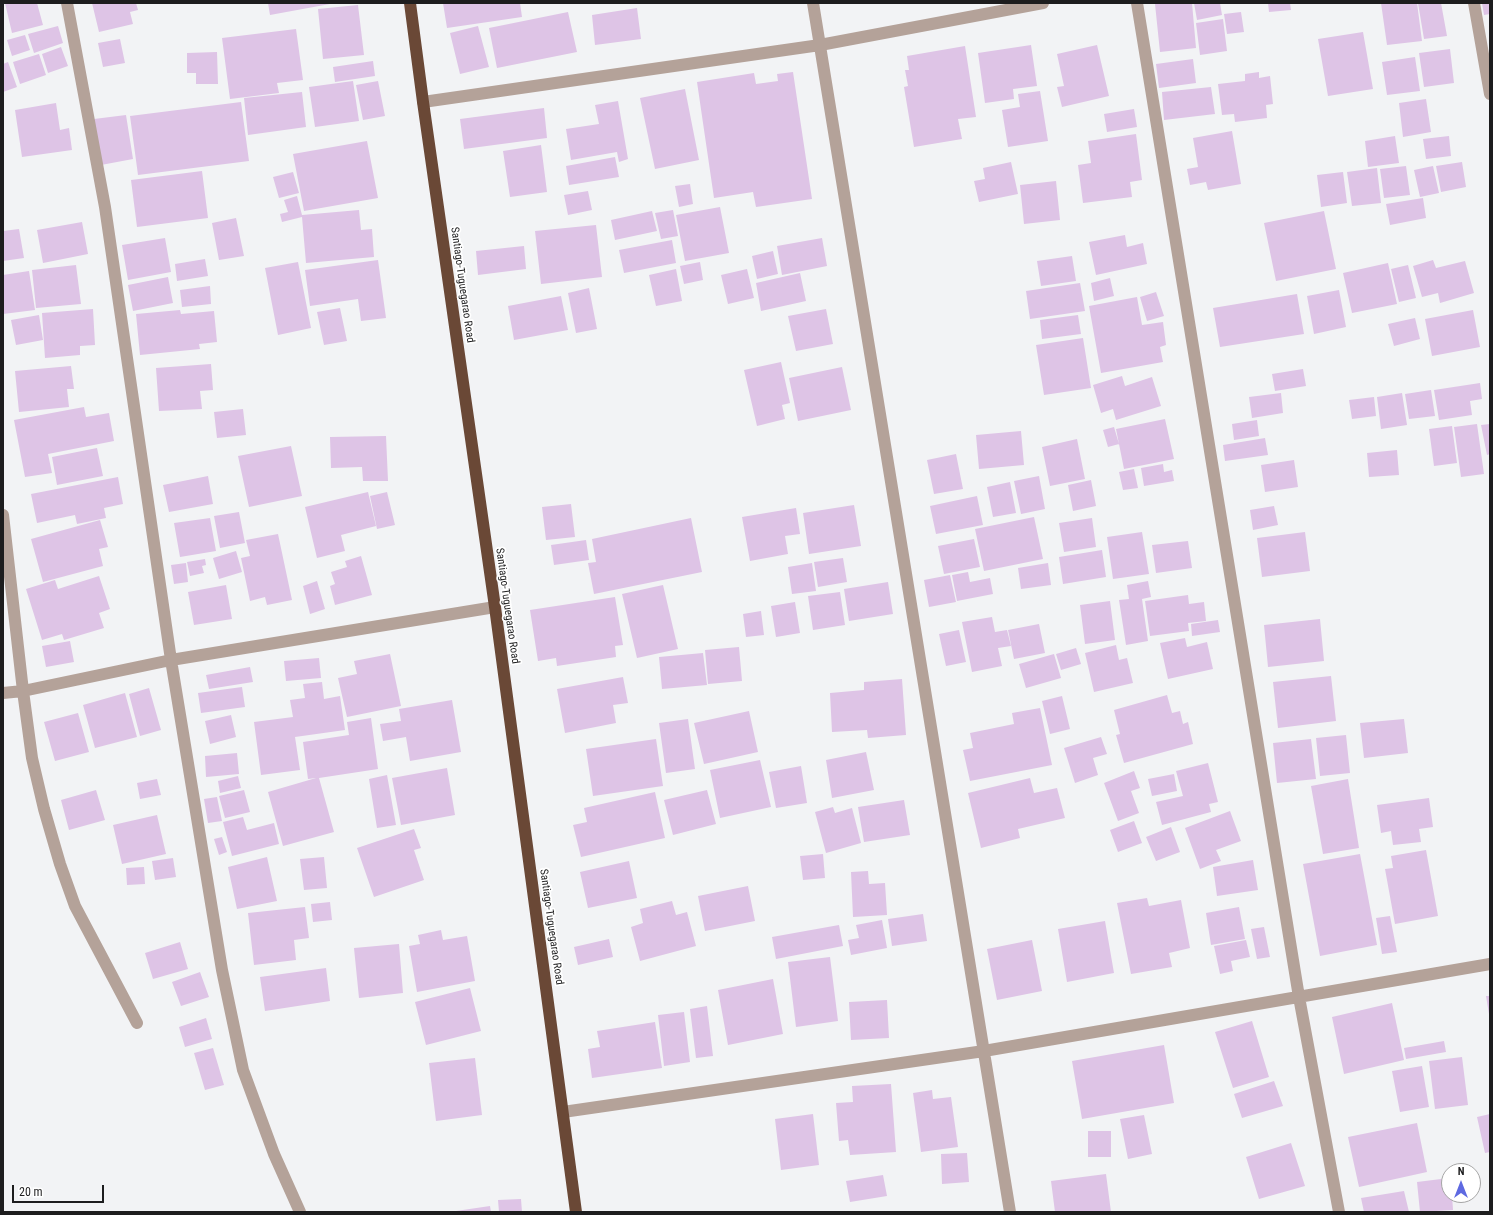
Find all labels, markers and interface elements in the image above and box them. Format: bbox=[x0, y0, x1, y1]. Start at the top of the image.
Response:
street label: Santiago-Tuguegarao Road bbox=[447, 226, 477, 344]
street label: Santiago-Tuguegarao Road bbox=[492, 547, 522, 665]
street label: Santiago-Tuguegarao Road bbox=[536, 868, 566, 986]
north arrow bbox=[1441, 1163, 1481, 1203]
text: N bbox=[1458, 1165, 1464, 1178]
scale bar bbox=[14, 1177, 106, 1203]
text: 20 m bbox=[19, 1185, 43, 1199]

